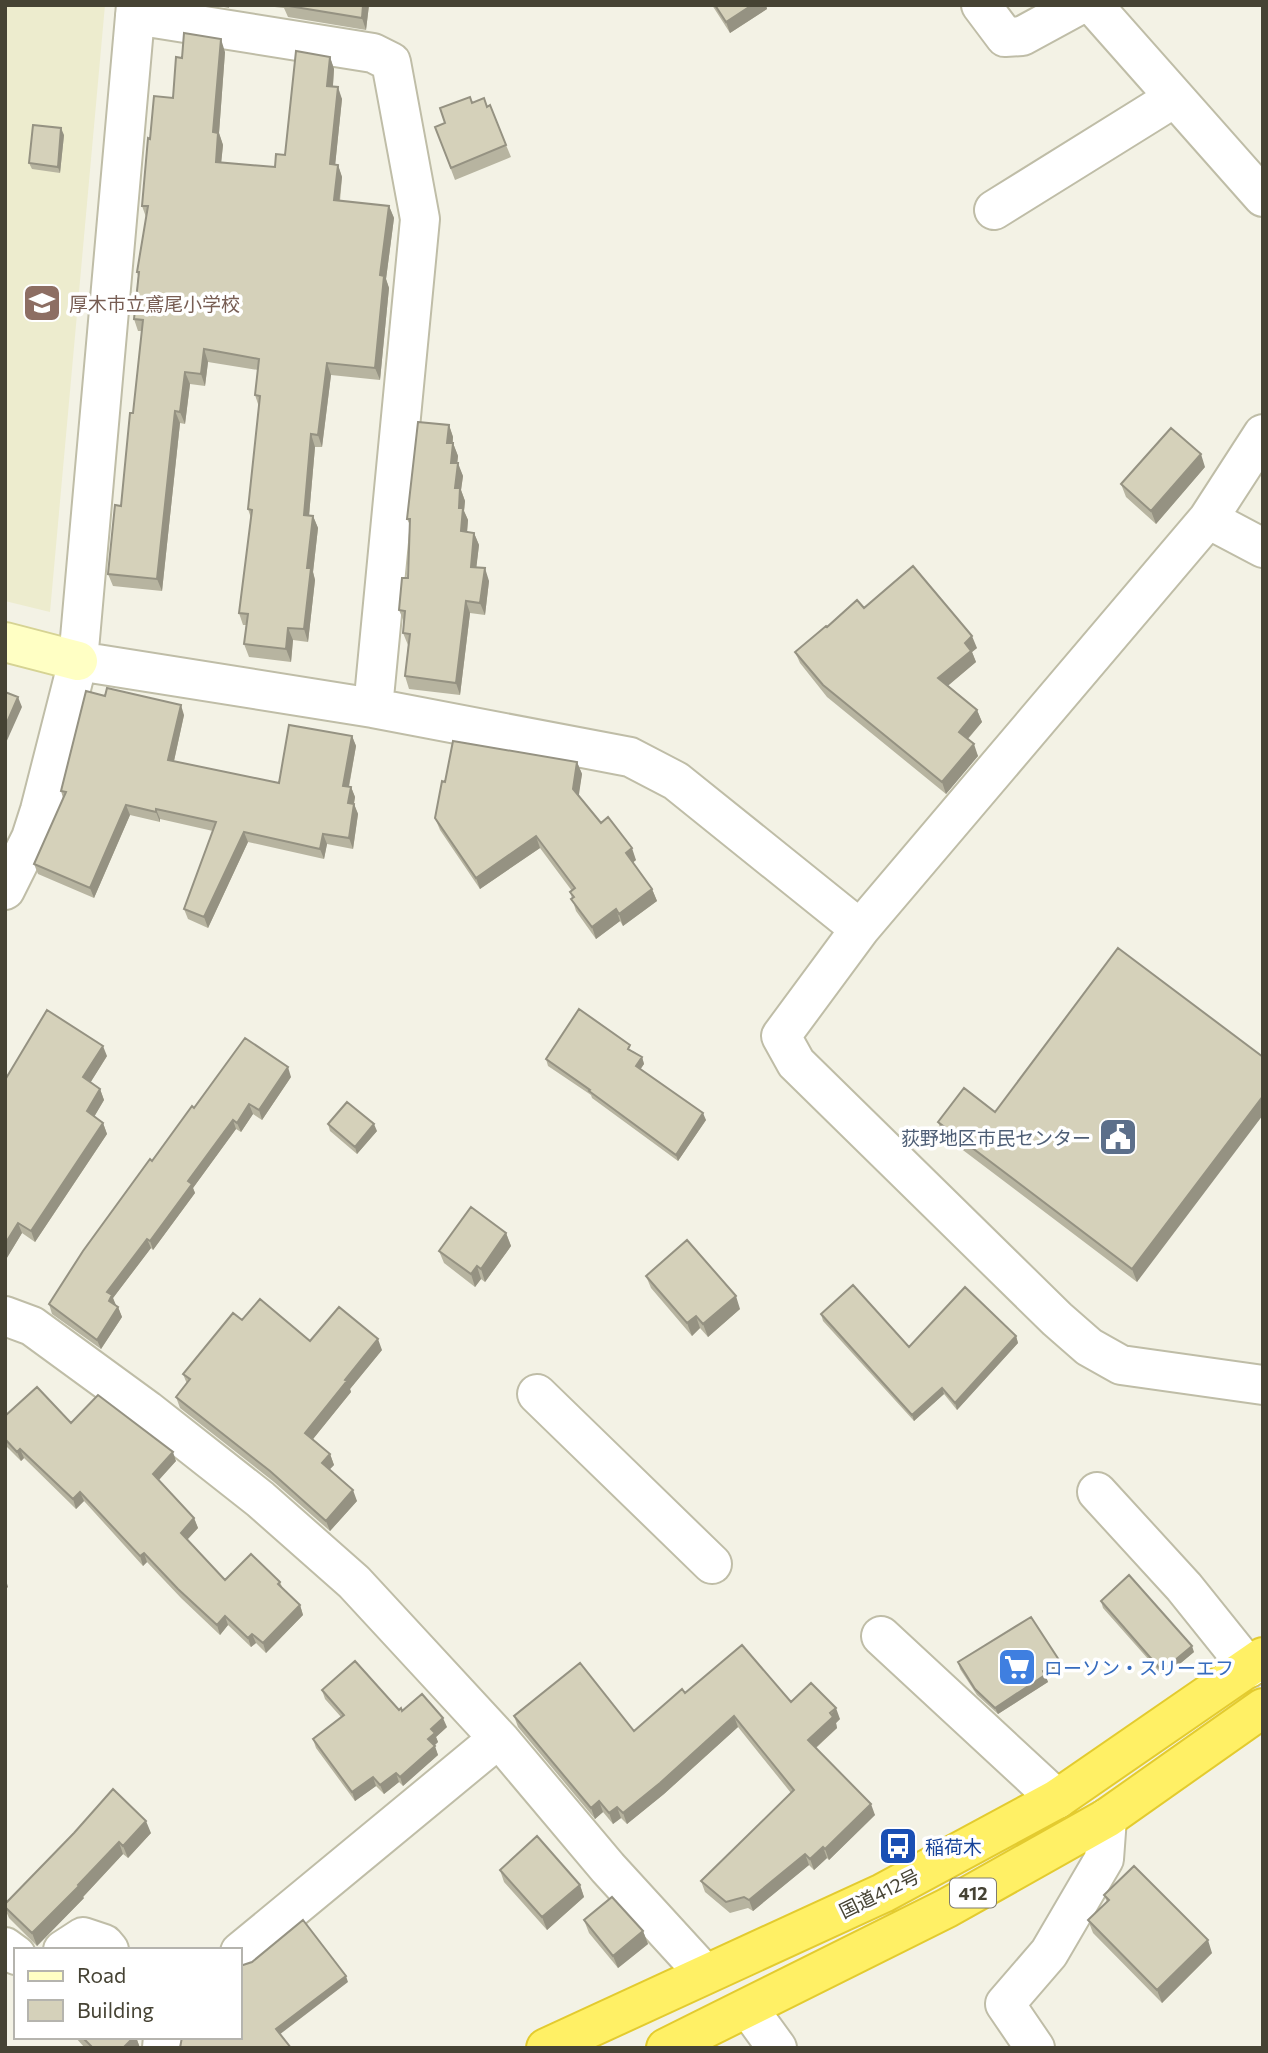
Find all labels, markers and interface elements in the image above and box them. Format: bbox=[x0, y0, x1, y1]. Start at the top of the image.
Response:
school or university icon: 厚木市立鳶尾小学校 bbox=[21, 282, 63, 324]
place label: 厚木市立鳶尾小学校 bbox=[69, 292, 240, 315]
public building icon: 荻野地区市民センター bbox=[1097, 1116, 1139, 1158]
place label: 荻野地区市民センター bbox=[901, 1126, 1091, 1149]
supermarket icon: ローソン・スリーエフ bbox=[996, 1646, 1038, 1688]
place label: ローソン・スリーエフ bbox=[1044, 1656, 1234, 1679]
bus stop icon: 稲荷木 bbox=[877, 1825, 919, 1867]
place label: 稲荷木 bbox=[925, 1835, 982, 1858]
street label: 国道412号 bbox=[835, 1864, 923, 1922]
road number: 412 bbox=[950, 1879, 996, 1908]
legend bbox=[14, 1948, 242, 2039]
text: Road bbox=[77, 1962, 126, 1987]
text: Building bbox=[77, 1997, 154, 2022]

